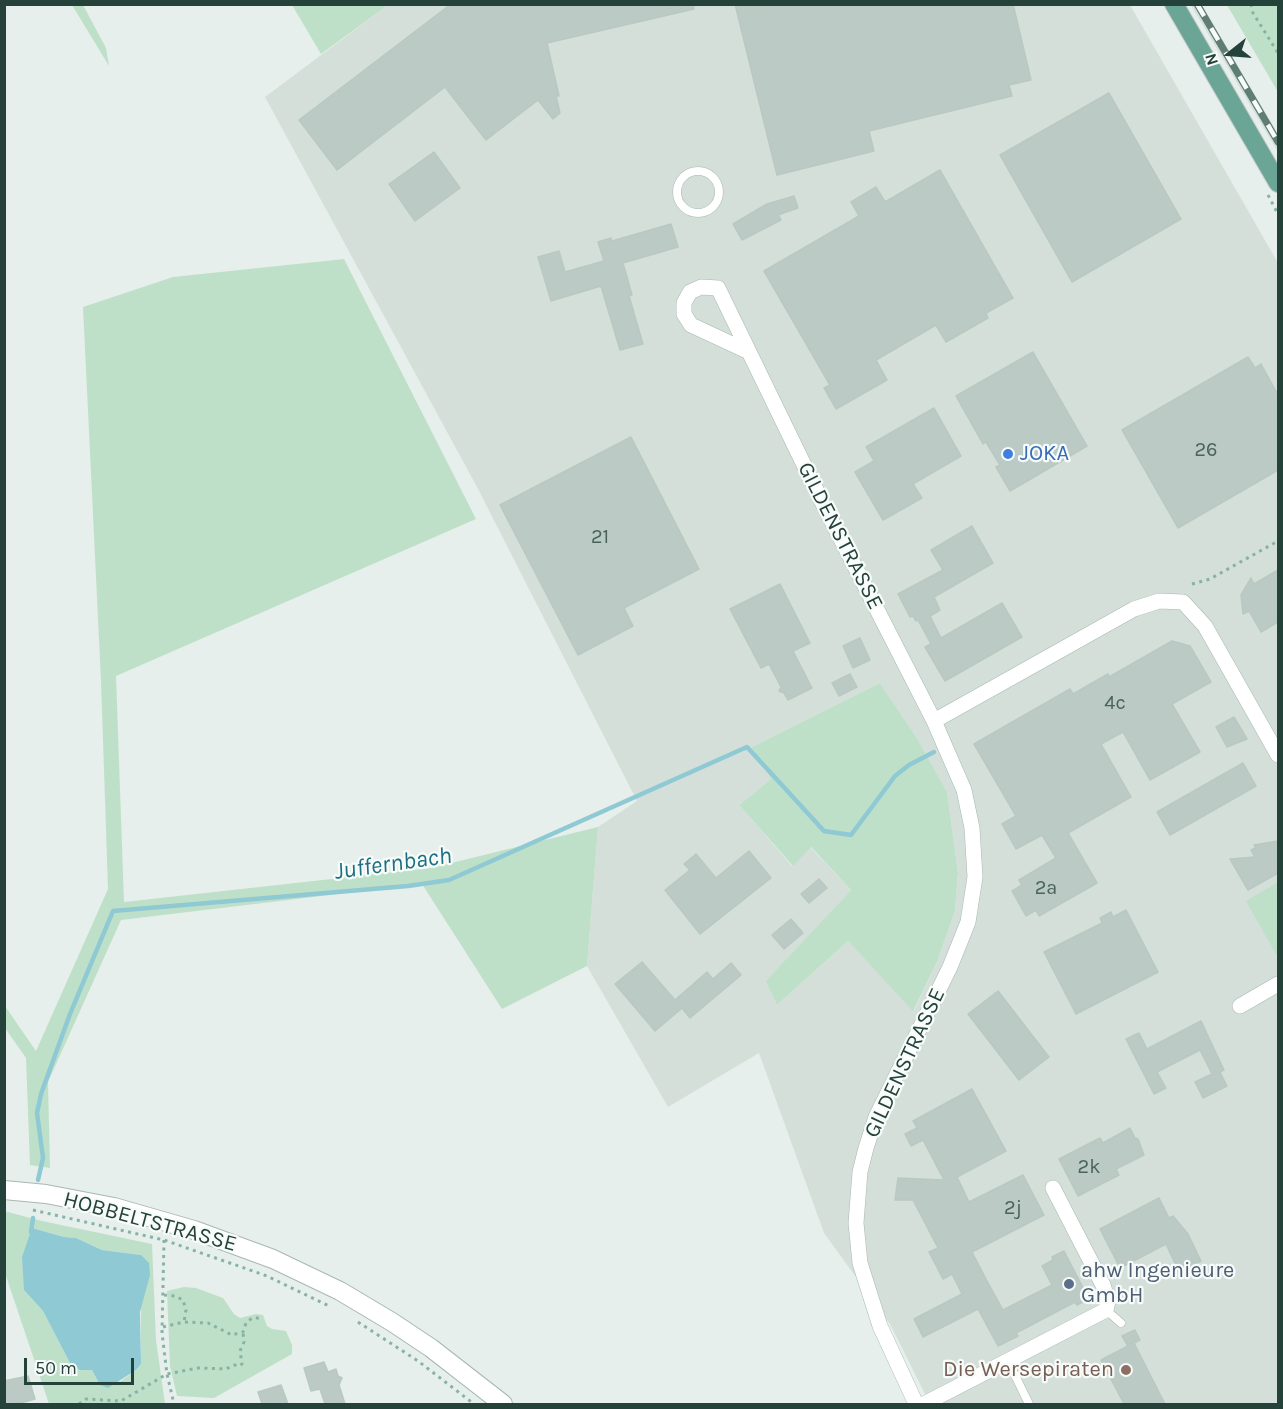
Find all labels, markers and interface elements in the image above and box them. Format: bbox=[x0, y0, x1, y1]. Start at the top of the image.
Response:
north arrow bbox=[1199, 24, 1259, 84]
text: N bbox=[1201, 51, 1222, 68]
house number: 26 bbox=[1194, 438, 1218, 462]
place label: JOKA bbox=[1020, 441, 1069, 467]
marker: JOKA bbox=[1001, 447, 1015, 461]
street label: GILDENSTRASSE bbox=[791, 458, 889, 614]
house number: 21 bbox=[591, 525, 609, 549]
house number: 4c bbox=[1104, 691, 1126, 715]
water label: Juffernbach bbox=[333, 842, 453, 886]
house number: 2a bbox=[1035, 876, 1057, 900]
street label: GILDENSTRASSE bbox=[859, 984, 951, 1142]
house number: 2k bbox=[1078, 1155, 1100, 1179]
street label: HOBBELTSTRASSE bbox=[60, 1186, 240, 1258]
house number: 2j bbox=[1004, 1196, 1022, 1220]
place label: ahw Ingenieure GmbH bbox=[1081, 1258, 1234, 1310]
marker: ahw Ingenieure GmbH bbox=[1062, 1277, 1076, 1291]
scale bar bbox=[27, 1346, 136, 1384]
text: 50 m bbox=[35, 1357, 77, 1379]
place label: Die Wersepiraten bbox=[943, 1357, 1114, 1383]
marker: Die Wersepiraten bbox=[1119, 1363, 1133, 1377]

